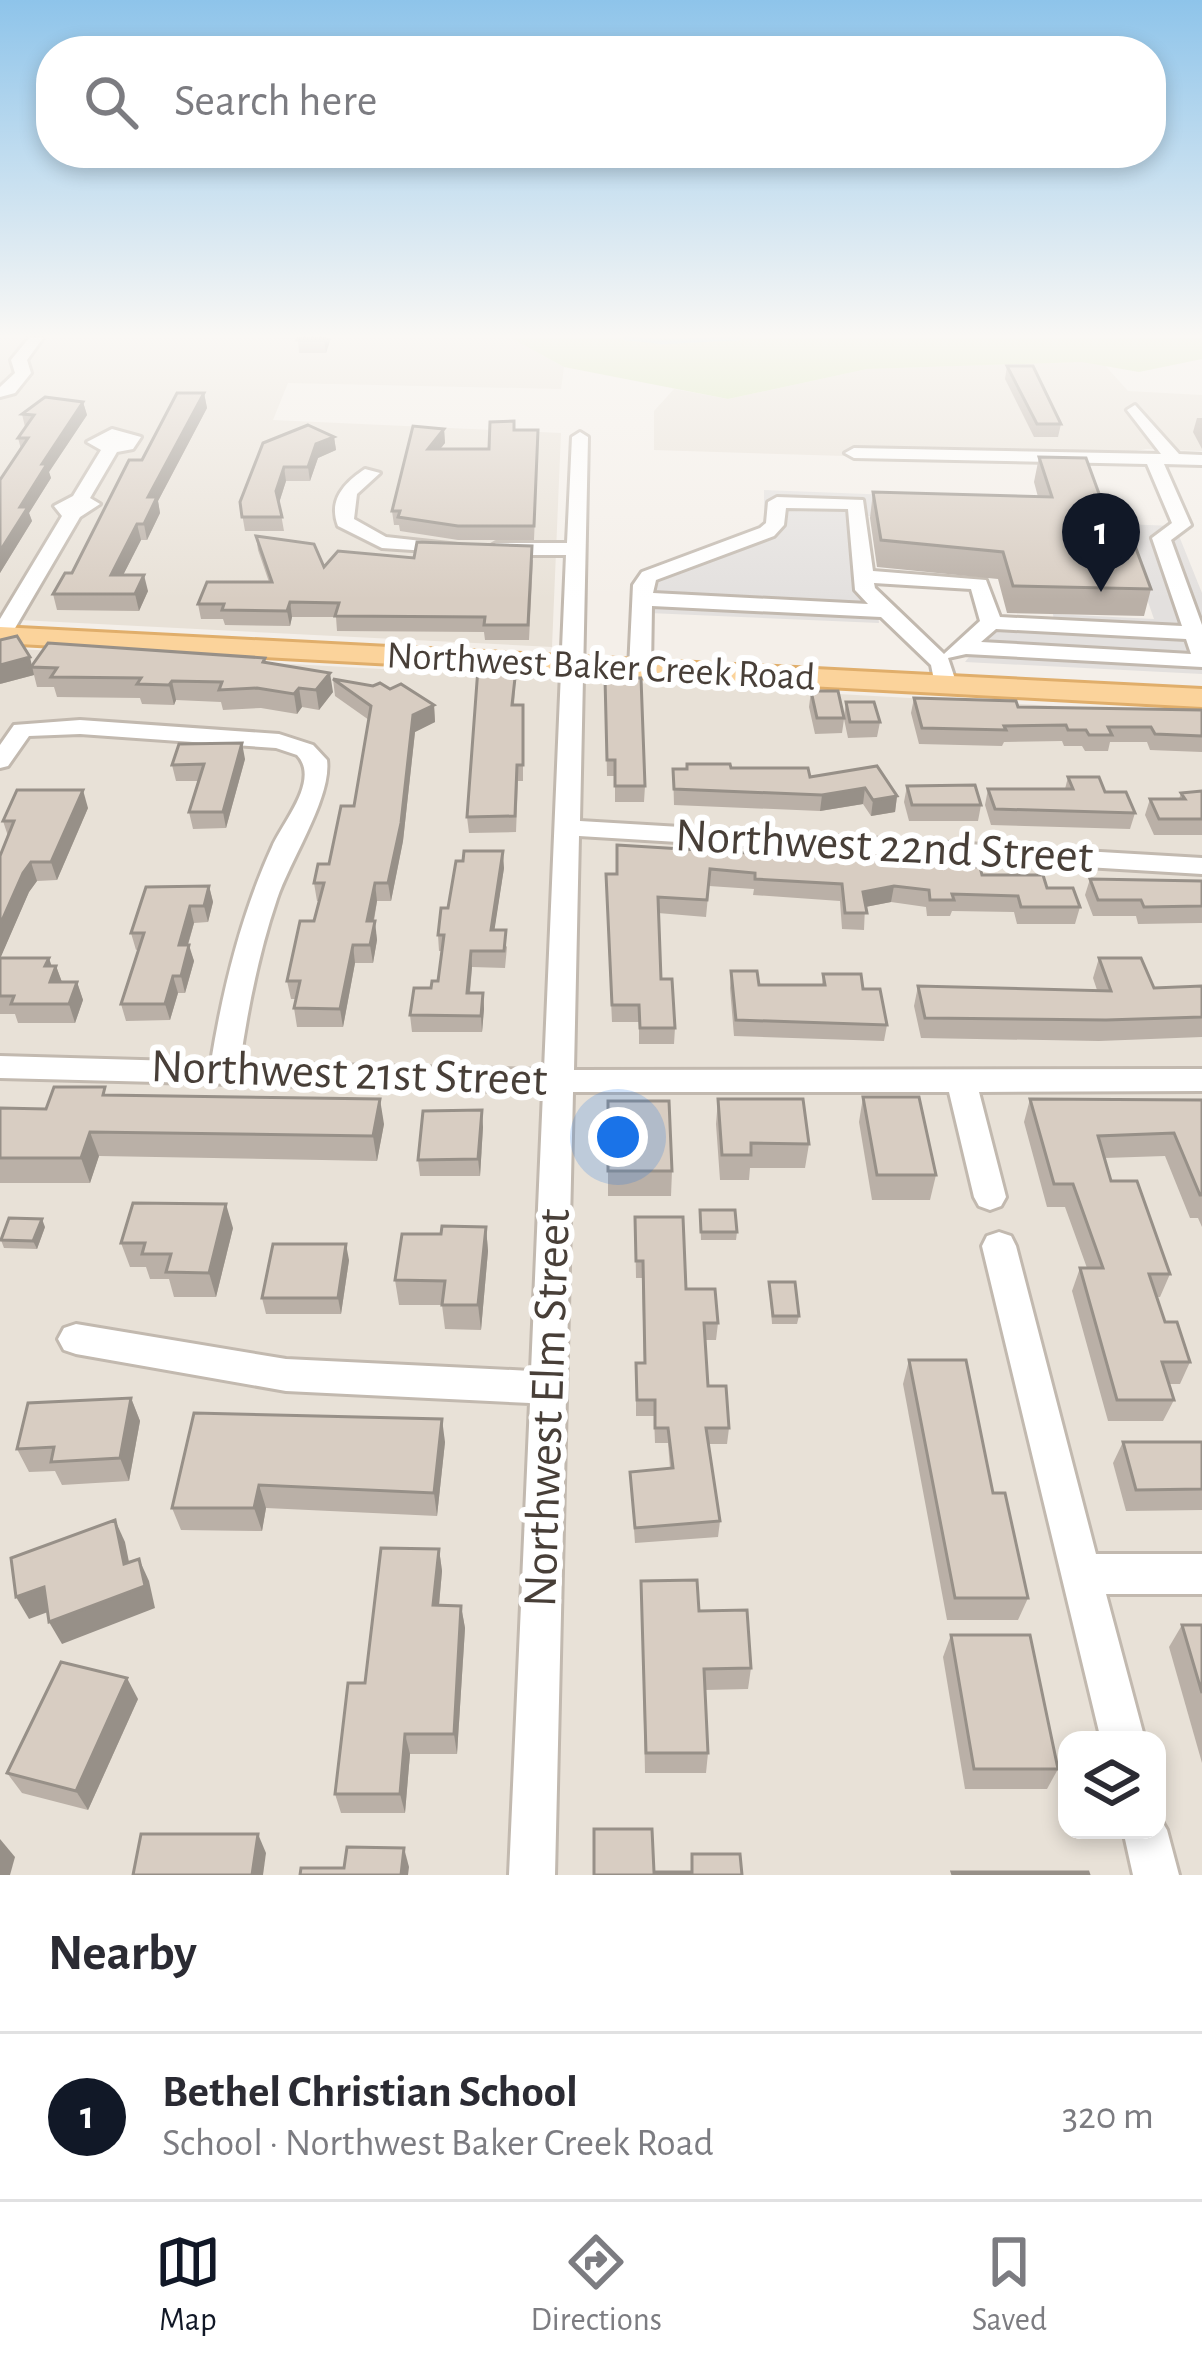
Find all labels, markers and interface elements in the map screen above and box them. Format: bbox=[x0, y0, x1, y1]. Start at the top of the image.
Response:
search box bbox=[36, 36, 1166, 168]
icon: search bbox=[78, 69, 144, 135]
text: Search here bbox=[174, 79, 377, 124]
pin: 1 bbox=[1062, 493, 1140, 592]
street label: Northwest Baker Creek Road bbox=[386, 636, 816, 698]
street label: Northwest 22nd Street bbox=[674, 812, 1094, 882]
street label: Northwest 21st Street bbox=[150, 1043, 548, 1105]
your location bbox=[588, 1107, 648, 1167]
street label: Northwest Elm Street bbox=[517, 1208, 579, 1608]
map controls bbox=[1058, 1731, 1166, 1839]
button: layers bbox=[1058, 1731, 1166, 1839]
text: Nearby bbox=[48, 1928, 197, 1979]
text: Bethel Christian School bbox=[162, 2070, 578, 2115]
text: 1 bbox=[80, 2097, 94, 2136]
text: 320 m bbox=[1062, 2097, 1154, 2136]
text: School · Northwest Baker Creek Road bbox=[162, 2124, 714, 2163]
tab: Map bbox=[155, 2229, 221, 2341]
tab: Directions bbox=[530, 2229, 662, 2341]
tab: Saved bbox=[972, 2229, 1047, 2341]

